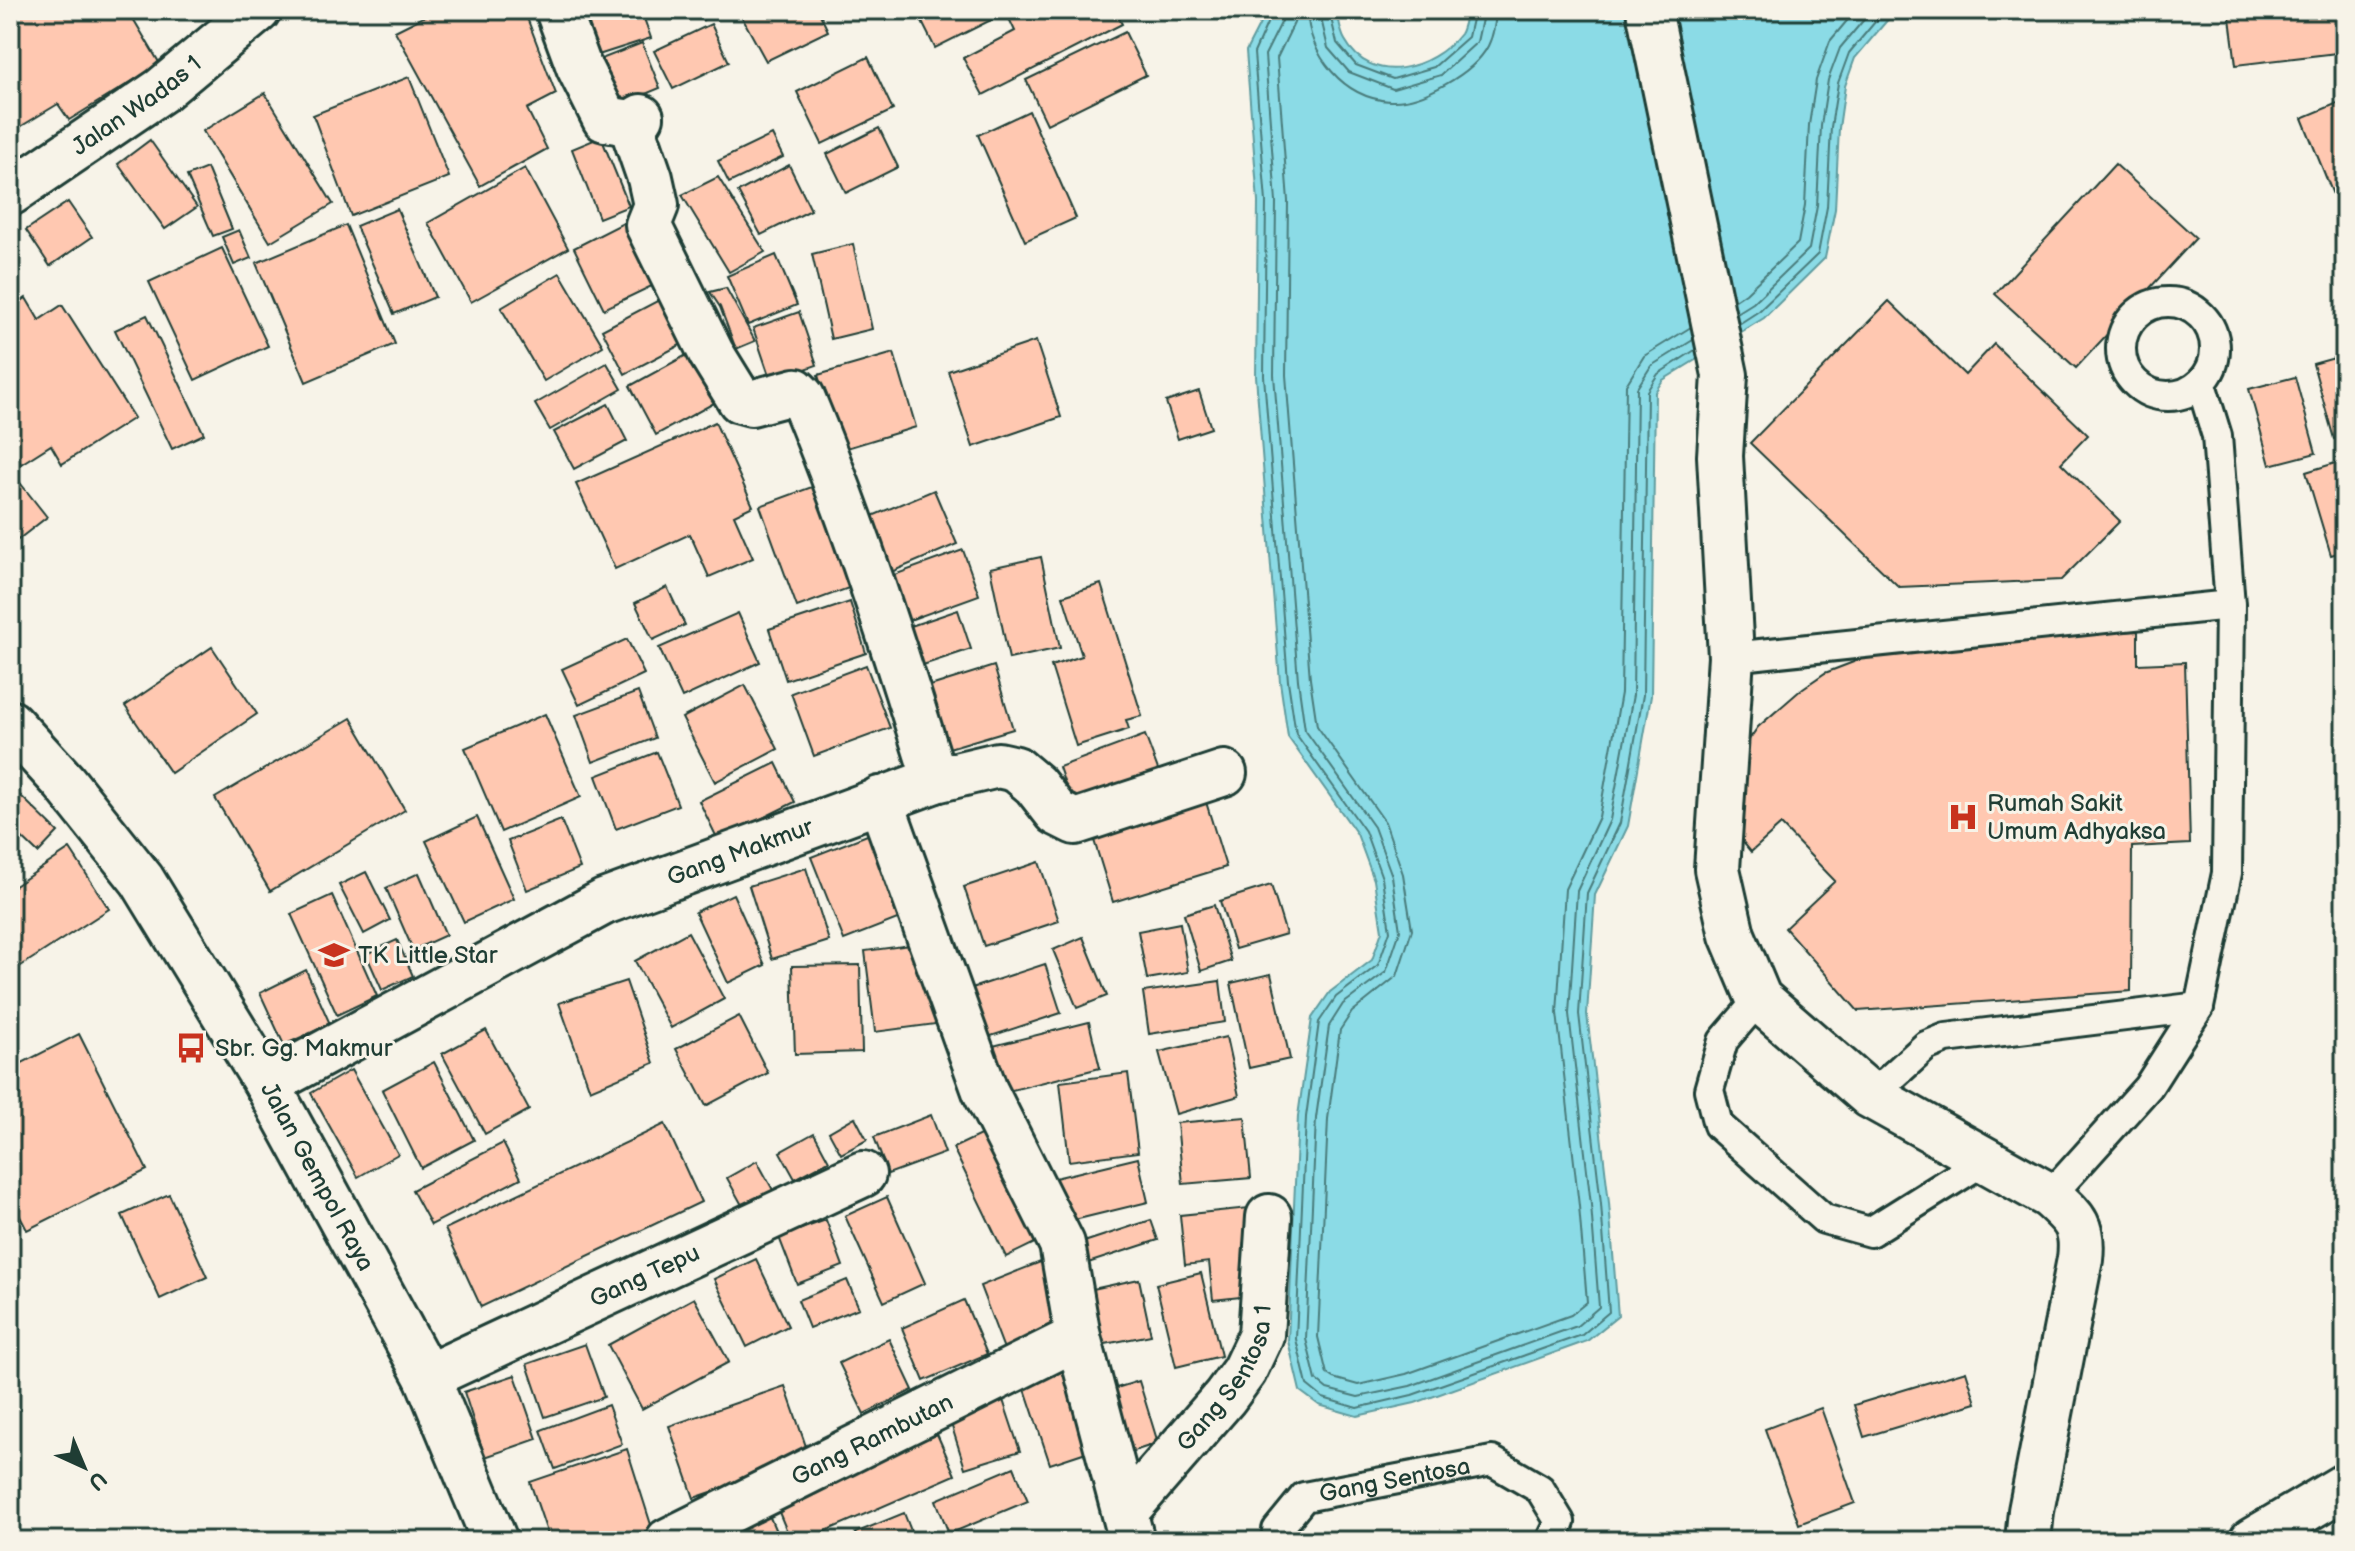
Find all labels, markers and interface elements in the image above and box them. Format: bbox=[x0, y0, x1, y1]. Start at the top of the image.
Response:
street label: Jalan Wadas 1 bbox=[66, 49, 207, 161]
place label: Rumah Sakit Umum Adhyaksa bbox=[1987, 789, 2166, 846]
hospital icon: Rumah Sakit Umum Adhyaksa bbox=[1946, 800, 1980, 834]
street label: Gang Makmur bbox=[663, 812, 817, 892]
school or university icon: TK Little Star bbox=[317, 938, 351, 972]
place label: TK Little Star bbox=[358, 941, 498, 970]
bus stop icon: Sbr. Gg. Makmur bbox=[174, 1031, 208, 1065]
place label: Sbr. Gg. Makmur bbox=[215, 1034, 393, 1063]
street label: Jalan Gempol Raya bbox=[254, 1077, 381, 1276]
street label: Gang Tepu bbox=[585, 1238, 704, 1314]
street label: Gang Sentosa 1 bbox=[1170, 1304, 1277, 1457]
street label: Gang Rambutan bbox=[787, 1387, 958, 1492]
north arrow bbox=[44, 1427, 124, 1507]
street label: Gang Sentosa bbox=[1317, 1451, 1473, 1508]
text: U bbox=[82, 1465, 112, 1495]

